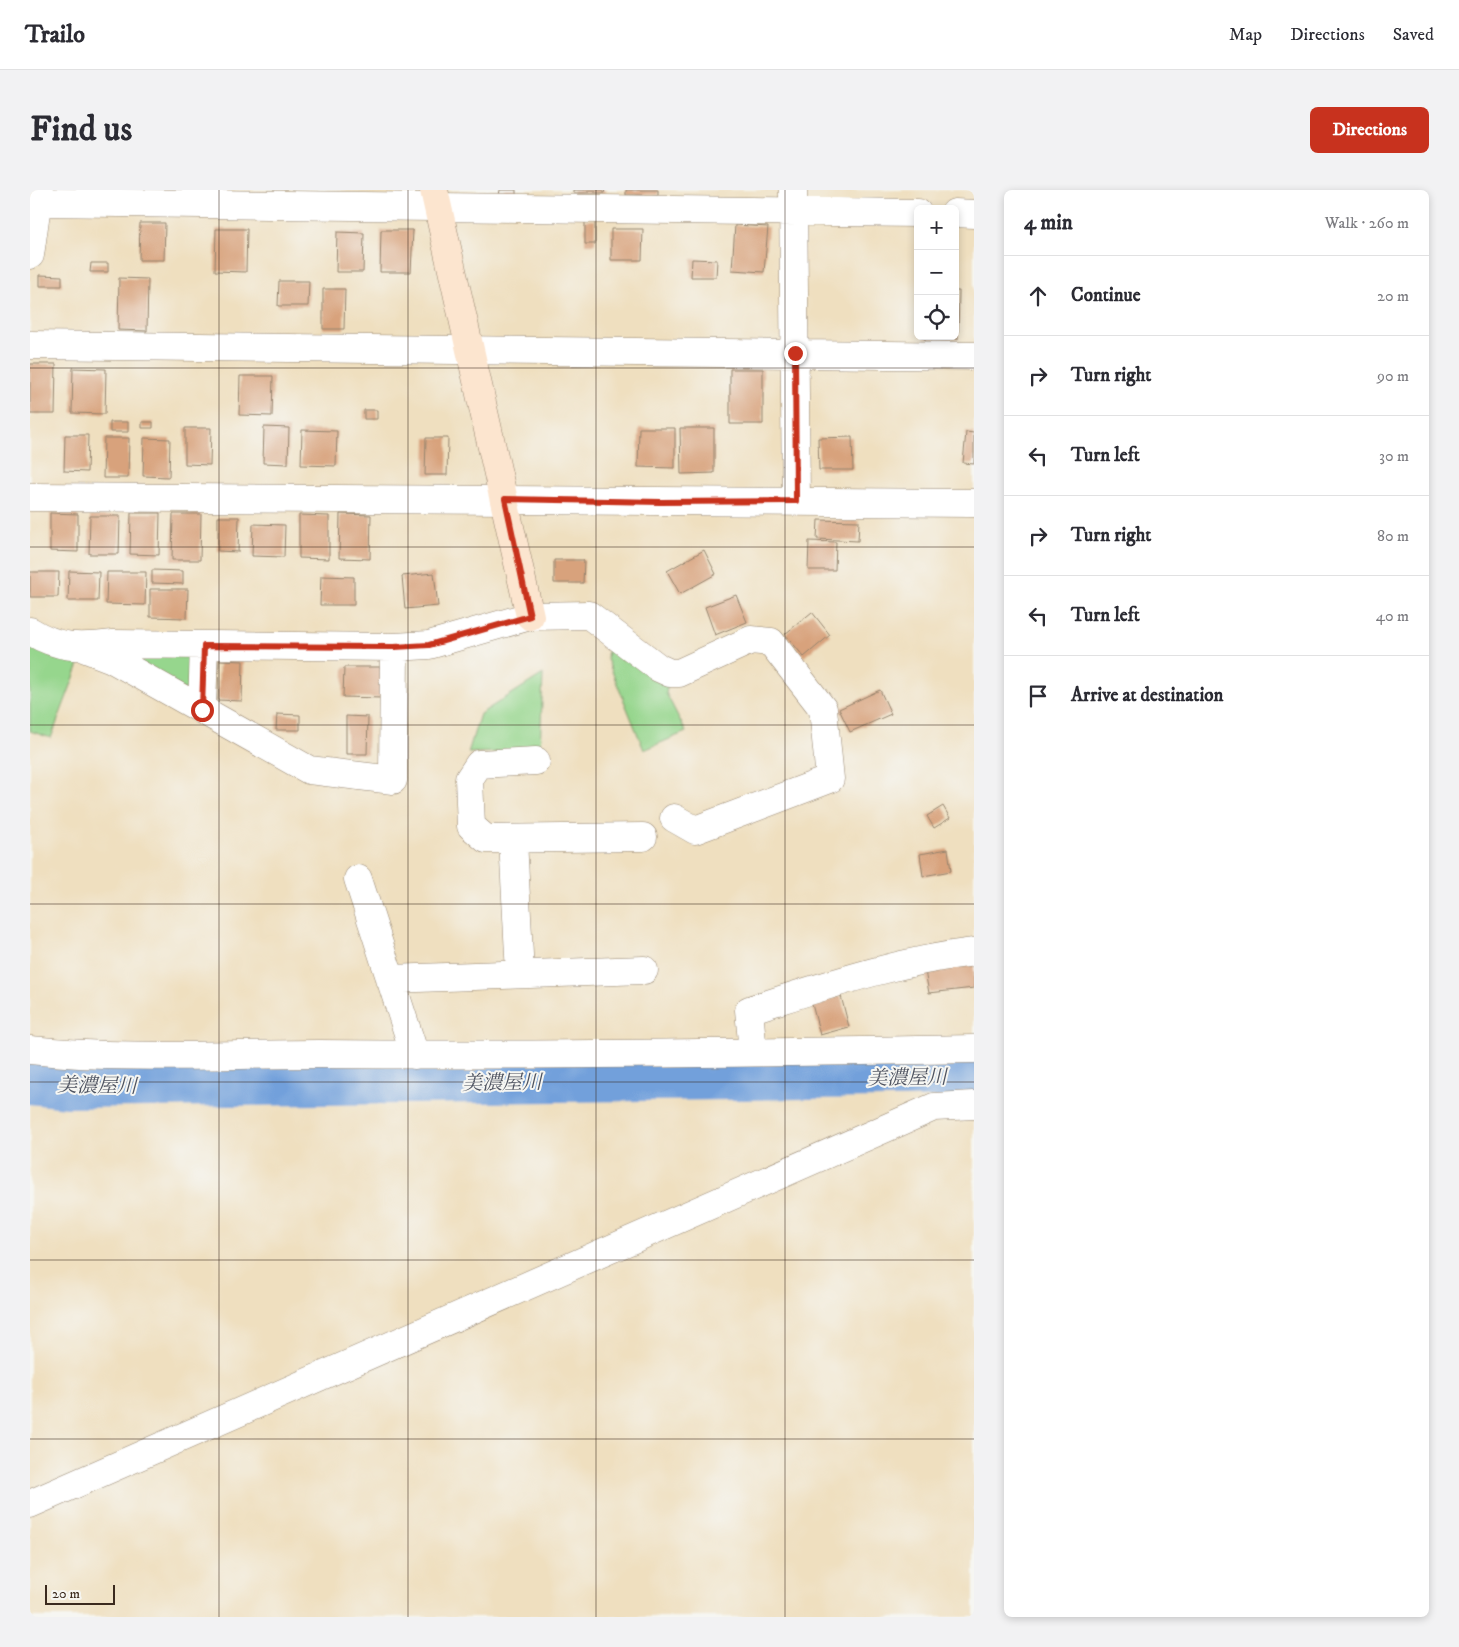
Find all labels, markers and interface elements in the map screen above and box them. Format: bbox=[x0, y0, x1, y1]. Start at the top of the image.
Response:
text: Trailo bbox=[25, 20, 85, 50]
text: Map bbox=[1229, 24, 1262, 46]
text: Directions bbox=[1290, 24, 1365, 46]
text: Saved bbox=[1393, 24, 1434, 46]
button: Directions bbox=[1310, 107, 1429, 153]
text: Find us bbox=[30, 108, 132, 152]
map controls bbox=[914, 205, 959, 340]
button: + bbox=[914, 205, 959, 250]
text: 4 min bbox=[1024, 210, 1073, 236]
text: Walk · 260 m bbox=[1325, 213, 1409, 233]
button: − bbox=[914, 250, 959, 295]
icon: ahead bbox=[1024, 282, 1052, 310]
text: Continue bbox=[1071, 284, 1141, 307]
text: 20 m bbox=[1377, 286, 1409, 306]
button: locate bbox=[914, 295, 959, 340]
route end bbox=[784, 342, 807, 365]
icon: right bbox=[1024, 362, 1052, 390]
text: Turn right bbox=[1071, 364, 1151, 387]
text: 90 m bbox=[1377, 366, 1409, 386]
icon: left bbox=[1024, 442, 1052, 470]
text: Turn left bbox=[1071, 444, 1140, 467]
text: 30 m bbox=[1379, 446, 1409, 466]
icon: right bbox=[1024, 522, 1052, 550]
text: Turn right bbox=[1071, 524, 1151, 547]
text: 80 m bbox=[1377, 526, 1409, 546]
icon: left bbox=[1024, 602, 1052, 630]
text: Turn left bbox=[1071, 604, 1140, 627]
text: 40 m bbox=[1376, 606, 1409, 626]
icon: arrive bbox=[1024, 682, 1052, 710]
text: Arrive at destination bbox=[1071, 684, 1223, 707]
route start bbox=[191, 699, 214, 722]
water label: 美濃屋川 bbox=[867, 1065, 949, 1092]
water label: 美濃屋川 bbox=[462, 1070, 544, 1097]
water label: 美濃屋川 bbox=[57, 1073, 139, 1100]
scale bar bbox=[45, 1582, 115, 1605]
text: 20 m bbox=[52, 1585, 80, 1603]

